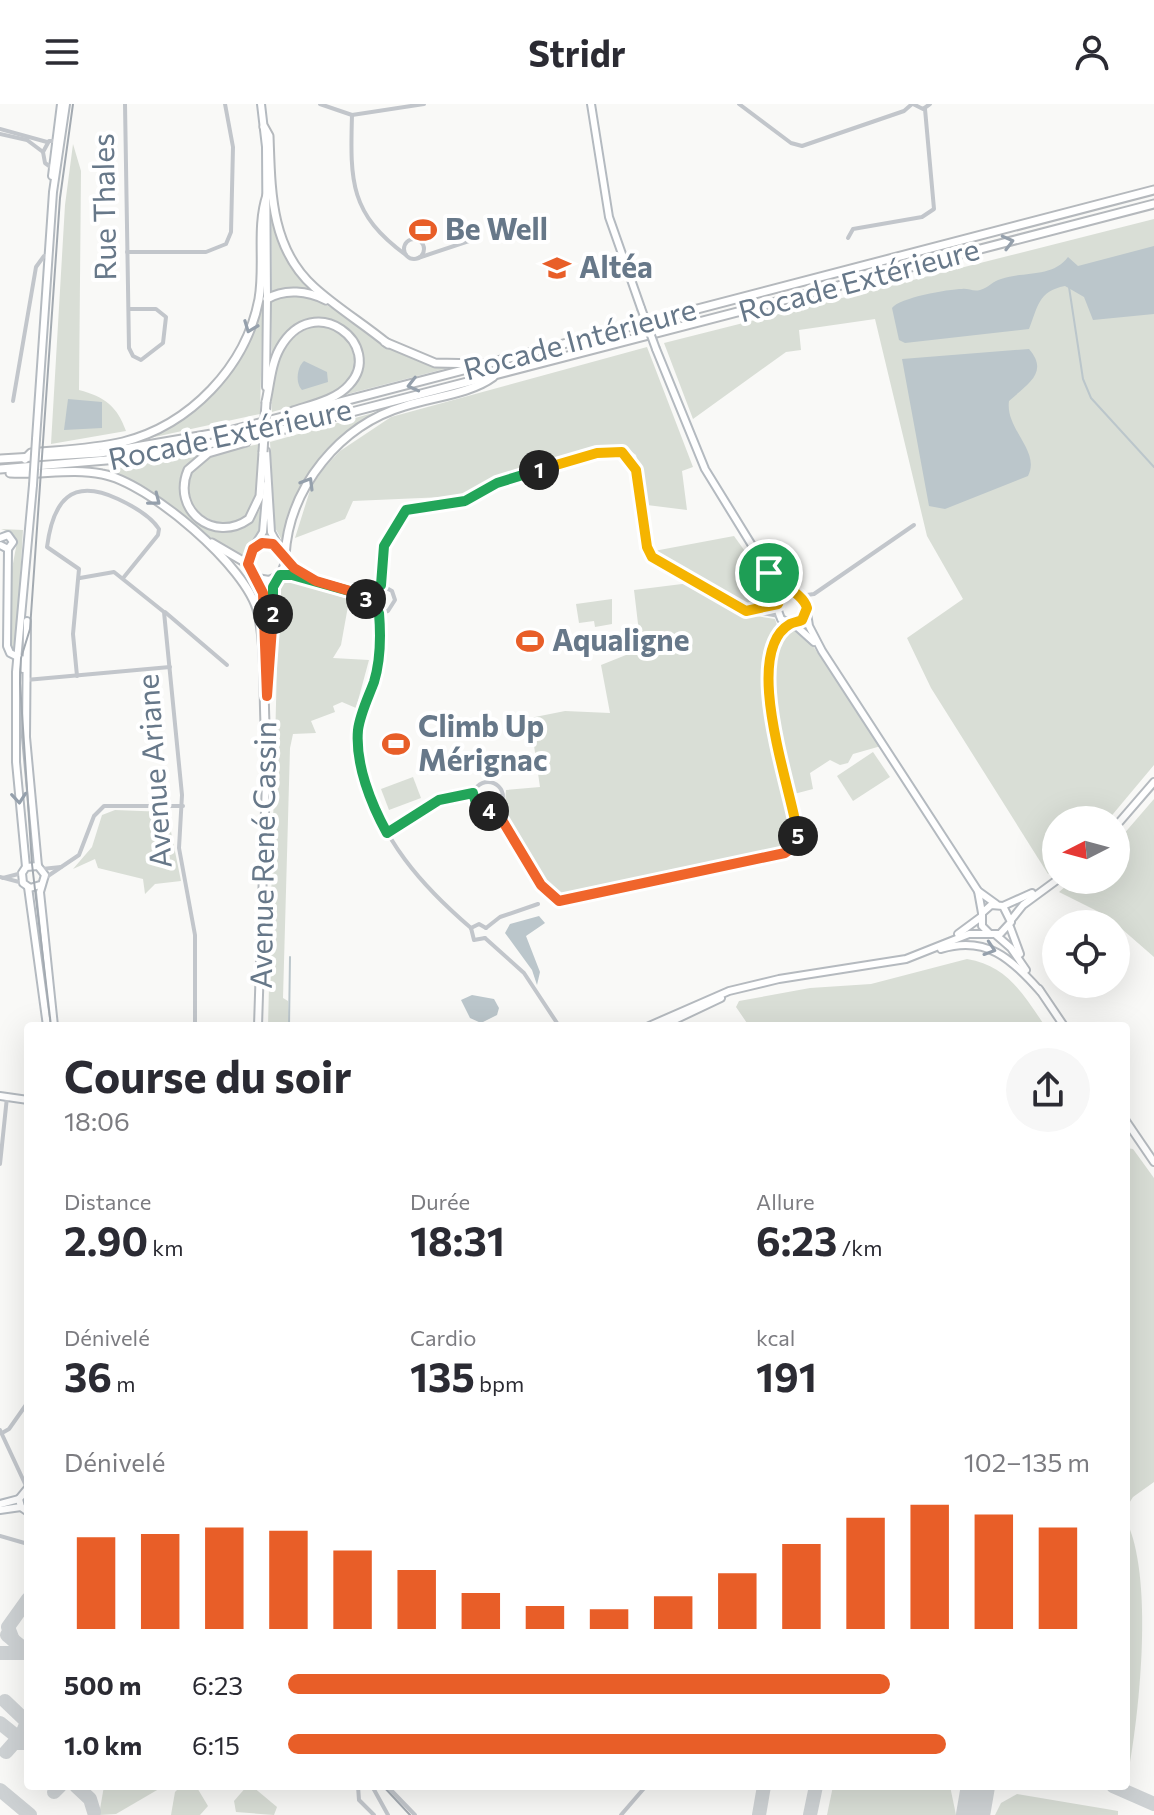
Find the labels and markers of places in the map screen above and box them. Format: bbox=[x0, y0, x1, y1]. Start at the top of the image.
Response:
place label: Be Well bbox=[445, 209, 548, 246]
sports icon: Be Well bbox=[408, 215, 438, 245]
place label: Altéa bbox=[579, 247, 653, 284]
school or university icon: Altéa bbox=[542, 253, 572, 283]
pin: 1 bbox=[519, 450, 559, 490]
pin bbox=[735, 539, 803, 607]
pin: 3 bbox=[346, 579, 386, 619]
pin: 2 bbox=[253, 594, 293, 634]
place label: Aqualigne bbox=[552, 620, 690, 657]
sports icon: Aqualigne bbox=[515, 626, 545, 656]
place label: Climb Up Mérignac bbox=[418, 706, 547, 777]
sports icon: Climb Up Mérignac bbox=[381, 729, 411, 759]
pin: 4 bbox=[469, 791, 509, 831]
pin: 5 bbox=[778, 816, 818, 856]

